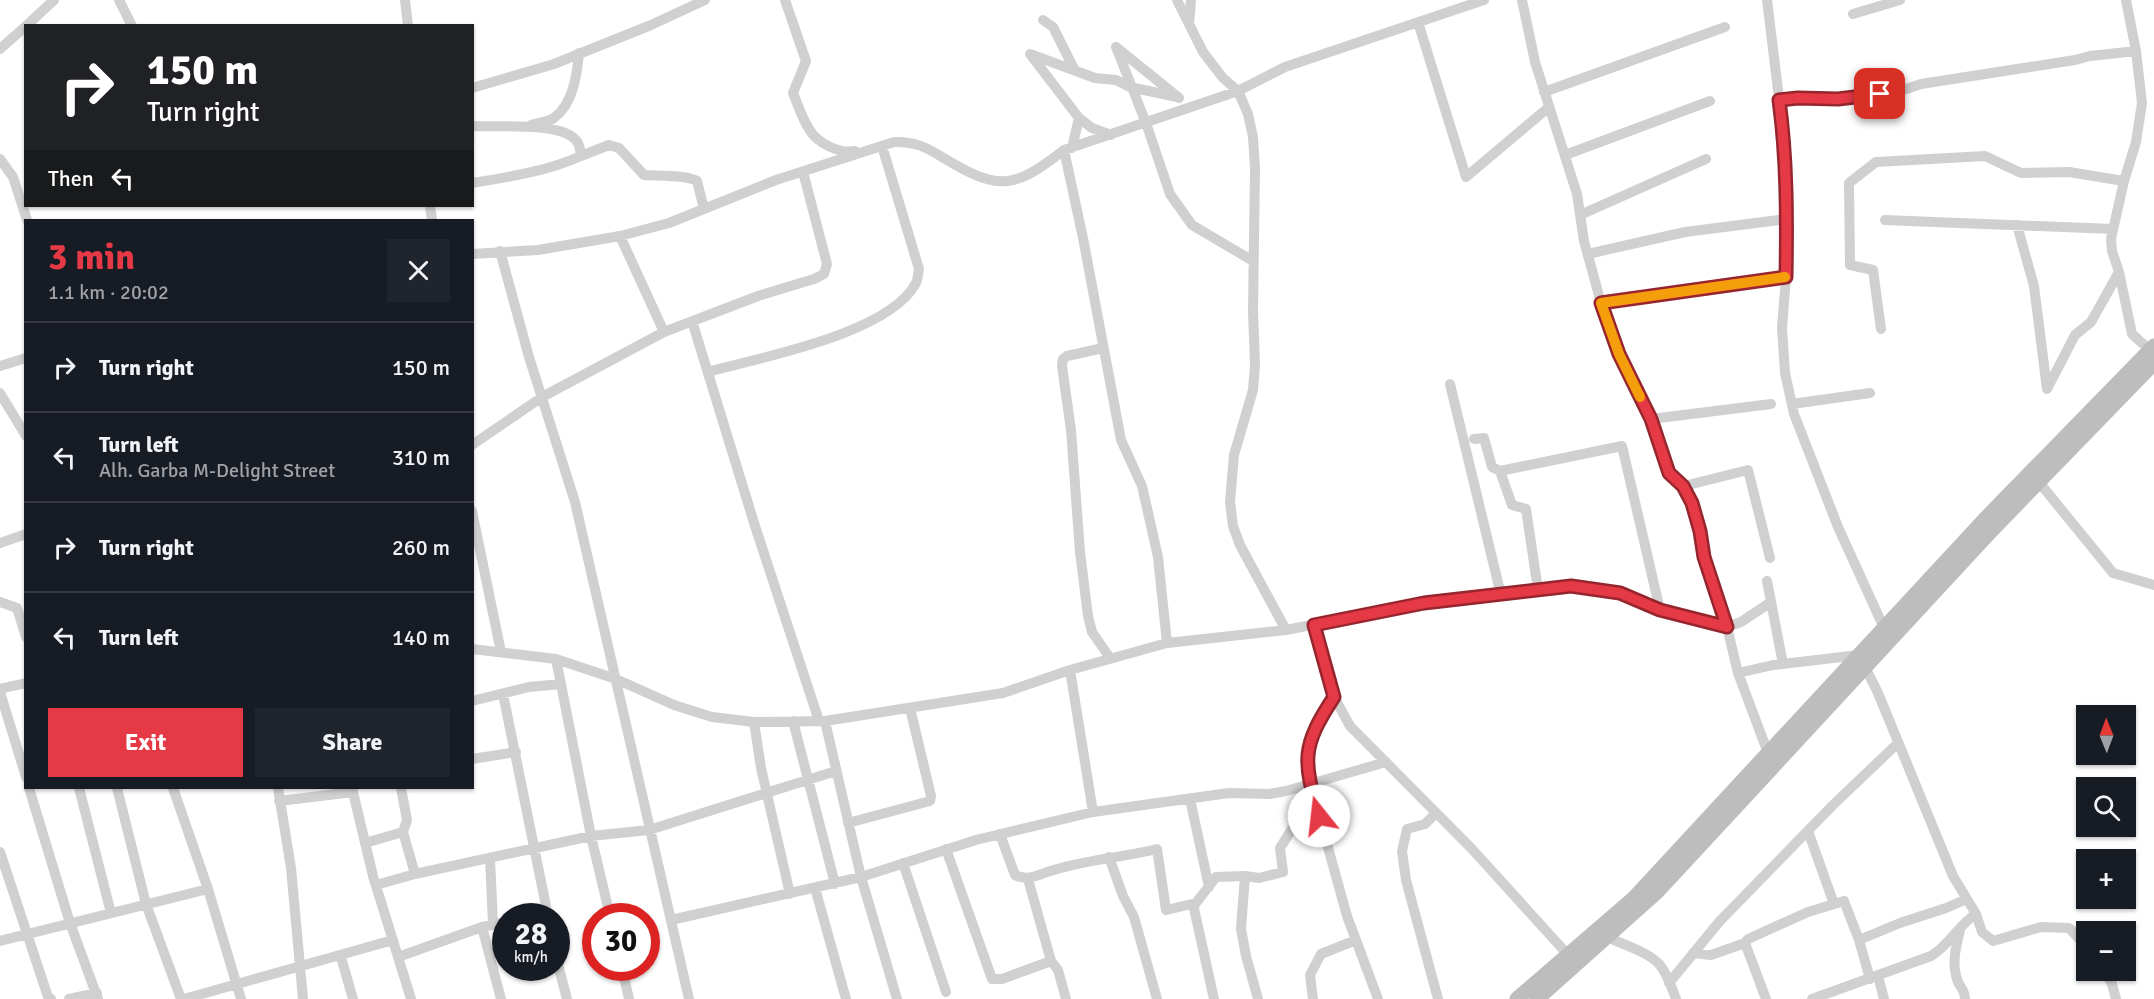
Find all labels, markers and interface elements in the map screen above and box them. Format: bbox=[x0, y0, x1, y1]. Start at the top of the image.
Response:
text: 150 m bbox=[147, 45, 258, 96]
icon: right bbox=[48, 48, 126, 126]
pin bbox=[1854, 68, 1905, 119]
icon: arrive bbox=[1863, 77, 1896, 110]
text: Turn right bbox=[147, 96, 260, 129]
icon: left bbox=[106, 162, 139, 195]
text: Then bbox=[48, 165, 94, 192]
text: 3 min bbox=[48, 235, 135, 280]
button: close bbox=[387, 239, 450, 302]
text: 1.1 km · 20:02 bbox=[48, 280, 169, 305]
icon: right bbox=[48, 351, 81, 384]
text: Turn right bbox=[99, 354, 194, 381]
text: 150 m bbox=[392, 354, 450, 381]
text: Turn left bbox=[99, 431, 179, 458]
icon: left bbox=[48, 441, 81, 474]
text: 310 m bbox=[392, 444, 450, 471]
text: Alh. Garba M-Delight Street bbox=[99, 458, 335, 483]
icon: right bbox=[48, 531, 81, 564]
text: Turn right bbox=[99, 534, 194, 561]
text: 260 m bbox=[392, 534, 450, 561]
icon: left bbox=[48, 621, 81, 654]
text: Turn left bbox=[99, 624, 179, 651]
text: 140 m bbox=[392, 624, 450, 651]
north arrow bbox=[2076, 705, 2136, 765]
map controls bbox=[2076, 705, 2136, 981]
button: Exit bbox=[48, 708, 243, 777]
button: Share bbox=[255, 708, 450, 777]
button: search bbox=[2076, 777, 2136, 837]
position arrow bbox=[1287, 784, 1351, 848]
button: + bbox=[2076, 849, 2136, 909]
speed limit sign: 30 bbox=[582, 903, 660, 981]
text: 28 bbox=[515, 916, 547, 953]
button: − bbox=[2076, 921, 2136, 981]
text: km/h bbox=[514, 948, 548, 966]

